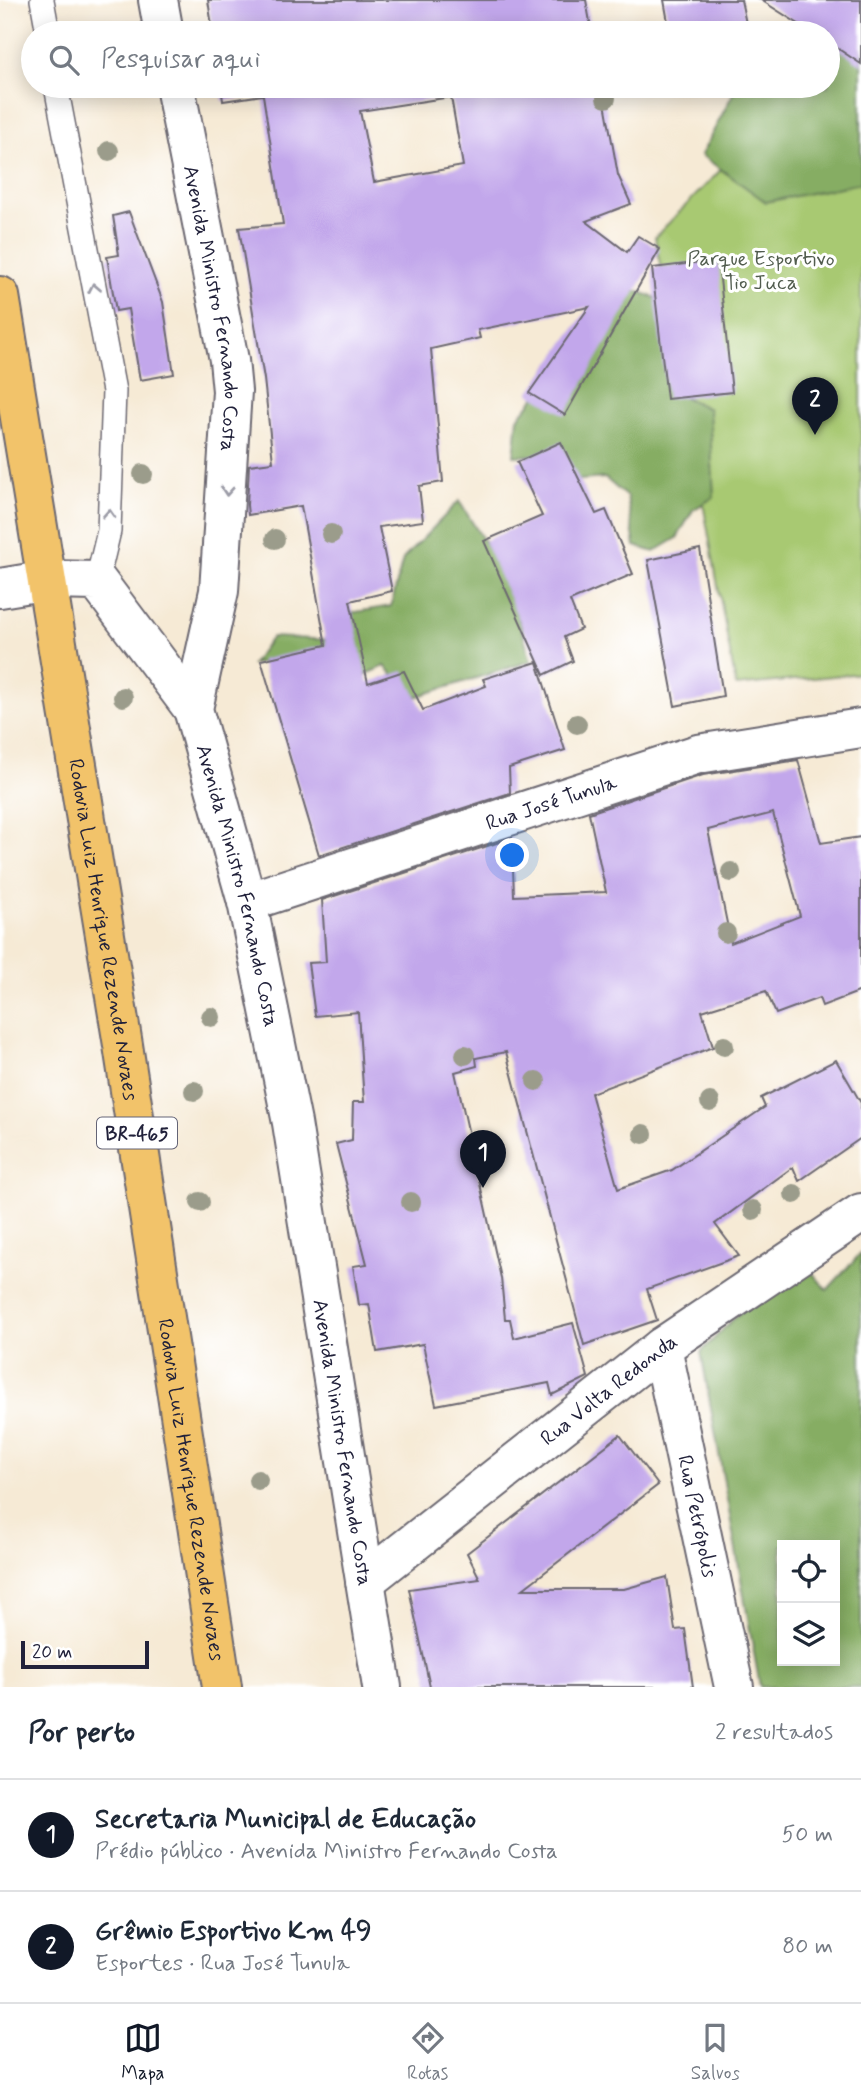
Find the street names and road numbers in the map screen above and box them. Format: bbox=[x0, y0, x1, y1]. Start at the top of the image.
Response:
street label: Avenida Ministro Fernando Costa bbox=[176, 163, 245, 452]
street label: Avenida Ministro Fernando Costa bbox=[189, 741, 285, 1029]
street label: Rodovia Luiz Henrique Rezende Novaes bbox=[61, 757, 144, 1103]
street label: Rua José Tunula bbox=[482, 768, 621, 838]
road number: BR-465 bbox=[97, 1118, 177, 1148]
street label: Avenida Ministro Fernando Costa bbox=[305, 1297, 379, 1588]
street label: Rodovia Luiz Henrique Rezende Novaes bbox=[150, 1317, 231, 1663]
street label: Rua Volta Redonda bbox=[535, 1328, 683, 1453]
street label: Rua Petrópolis bbox=[670, 1453, 723, 1580]

